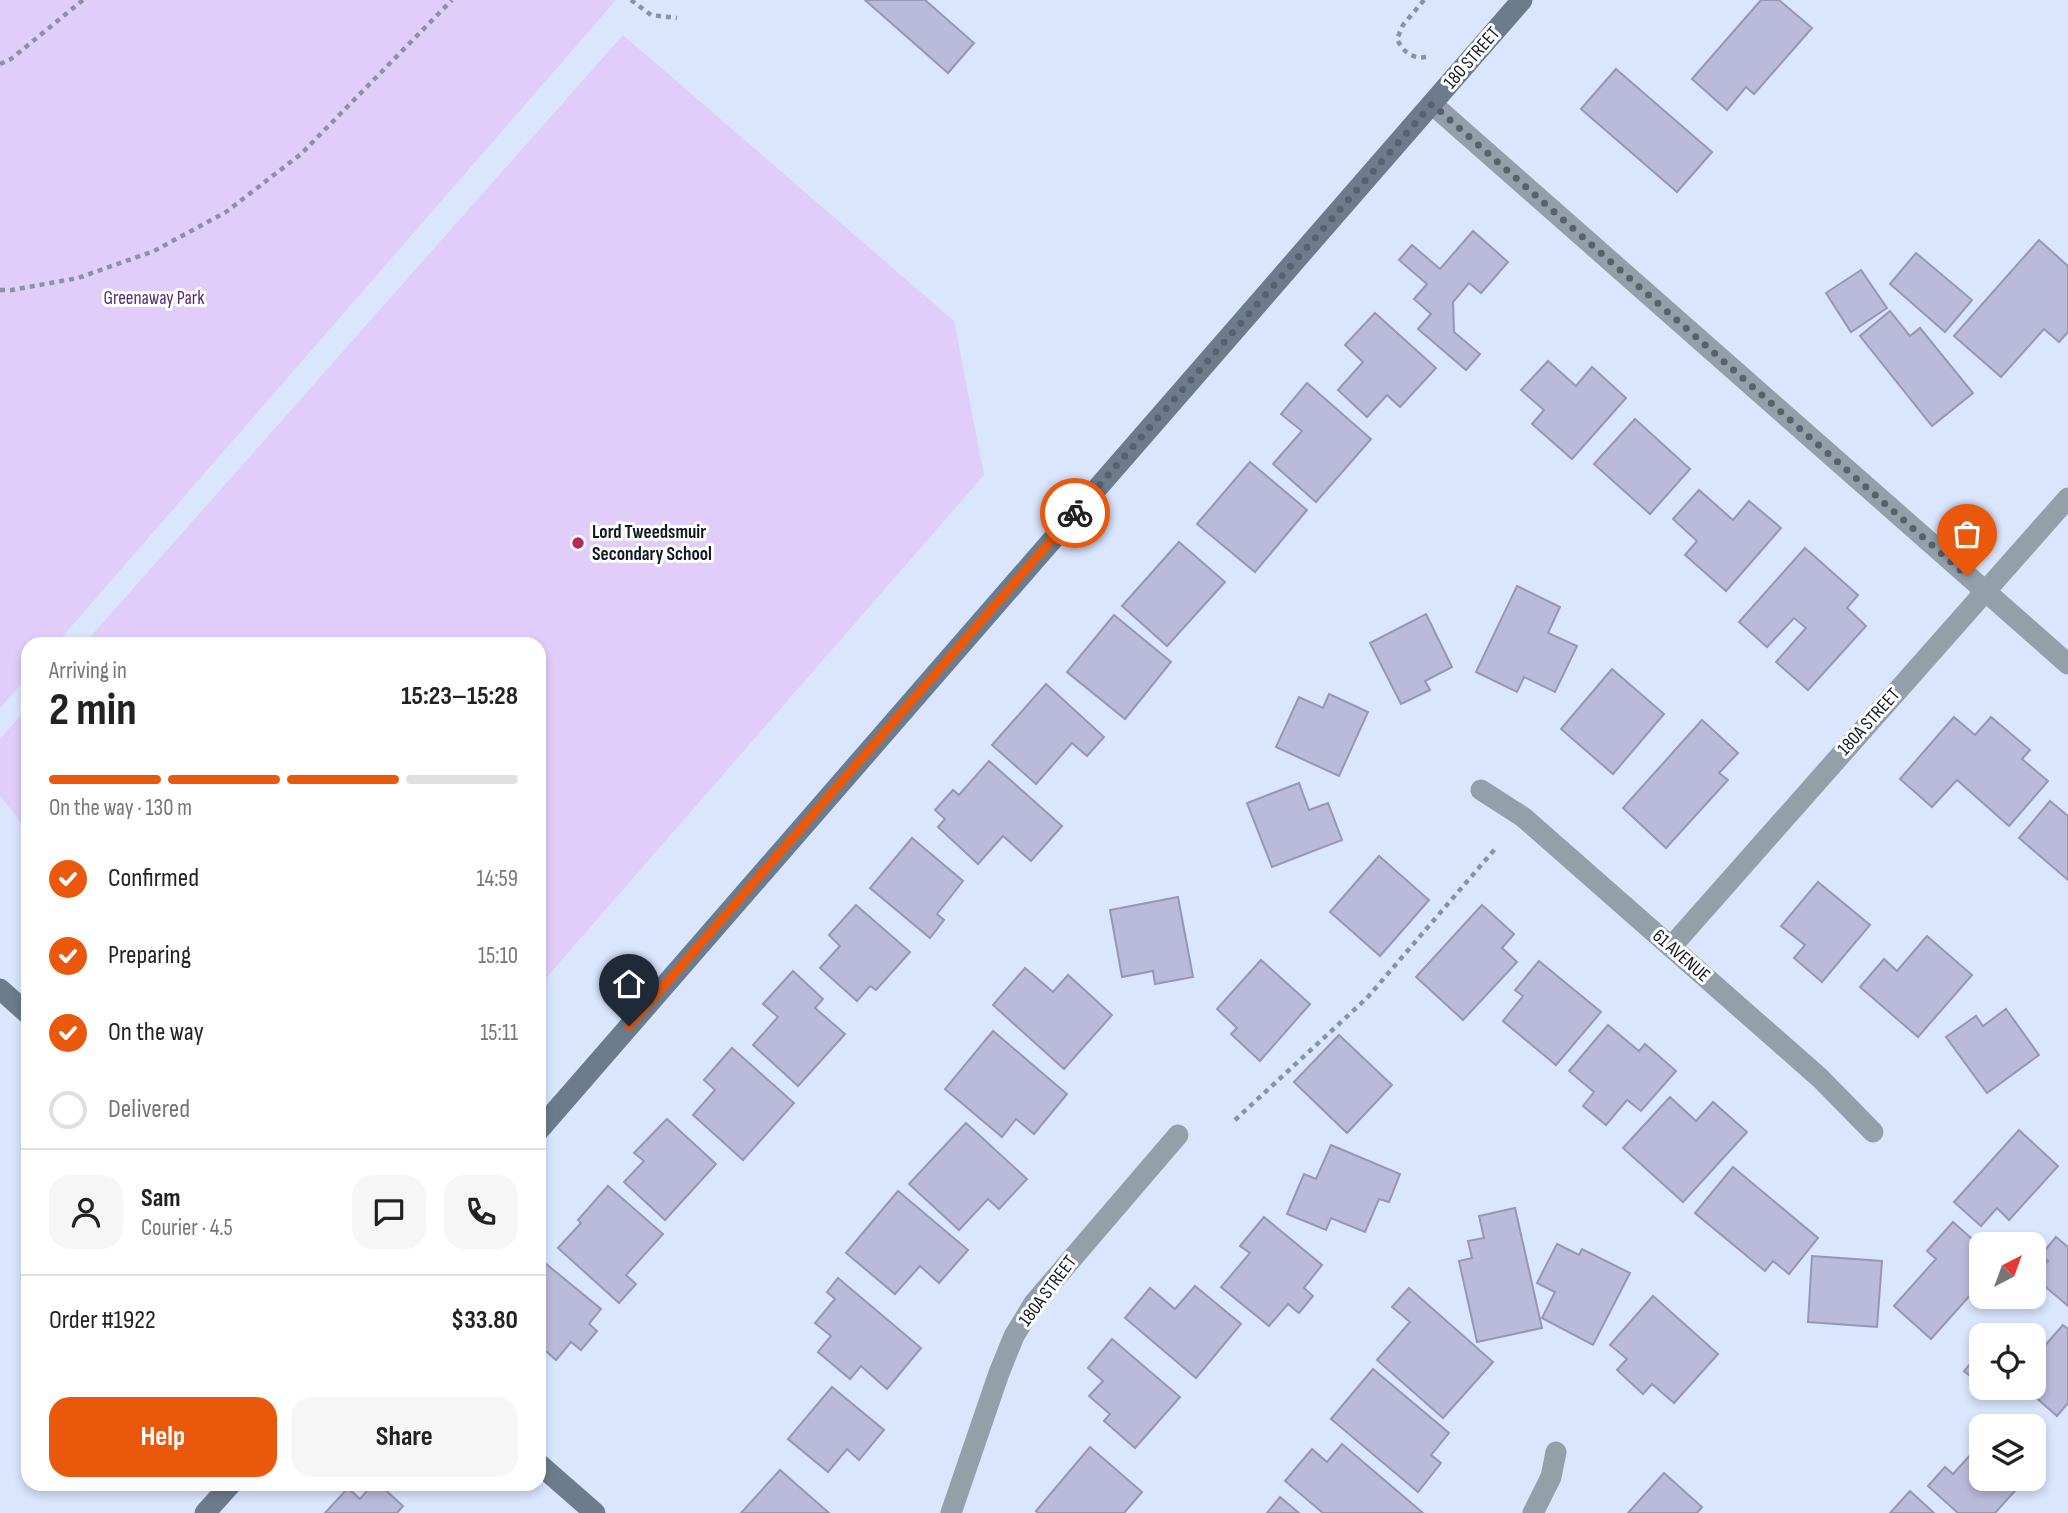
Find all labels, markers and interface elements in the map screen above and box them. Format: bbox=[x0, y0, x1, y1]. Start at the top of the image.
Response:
street label: 180 STREET bbox=[1439, 22, 1505, 94]
park label: Greenaway Park bbox=[103, 287, 205, 310]
courier bbox=[1040, 478, 1110, 548]
icon: bike bbox=[1056, 494, 1094, 532]
pin bbox=[1937, 504, 1997, 576]
icon: bag bbox=[1948, 515, 1986, 553]
place label: Lord Tweedsmuir Secondary School bbox=[592, 521, 712, 566]
marker: Lord Tweedsmuir Secondary School bbox=[570, 535, 586, 551]
text: Arriving in bbox=[49, 657, 127, 685]
text: 15:23–15:28 bbox=[401, 681, 518, 712]
text: 2 min bbox=[49, 683, 137, 738]
street label: 180A STREET bbox=[1833, 684, 1905, 760]
text: On the way · 130 m bbox=[49, 794, 192, 822]
icon: check bbox=[49, 860, 87, 898]
text: Confirmed bbox=[108, 863, 199, 894]
text: 14:59 bbox=[477, 865, 518, 893]
street label: 61 AVENUE bbox=[1647, 925, 1715, 987]
icon: check bbox=[49, 937, 87, 975]
text: Preparing bbox=[108, 940, 191, 971]
text: 15:10 bbox=[478, 942, 518, 970]
pin bbox=[599, 954, 659, 1026]
icon: home bbox=[610, 965, 648, 1003]
icon: check bbox=[49, 1014, 87, 1052]
text: On the way bbox=[108, 1017, 204, 1048]
text: 15:11 bbox=[480, 1019, 518, 1047]
text: Delivered bbox=[108, 1094, 190, 1125]
button: person bbox=[49, 1175, 123, 1249]
button: chat bbox=[352, 1175, 426, 1249]
button: phone bbox=[444, 1175, 518, 1249]
text: Sam bbox=[141, 1183, 181, 1214]
text: Courier · 4.5 bbox=[141, 1214, 233, 1242]
north arrow bbox=[1969, 1232, 2046, 1309]
map controls bbox=[1969, 1232, 2046, 1491]
street label: 180A STREET bbox=[1014, 1251, 1082, 1331]
text: Order #1922 bbox=[49, 1305, 156, 1336]
text: $33.80 bbox=[451, 1305, 518, 1336]
button: locate bbox=[1969, 1323, 2046, 1400]
button: Help bbox=[49, 1397, 277, 1477]
button: Share bbox=[291, 1397, 518, 1477]
button: layers bbox=[1969, 1414, 2046, 1491]

